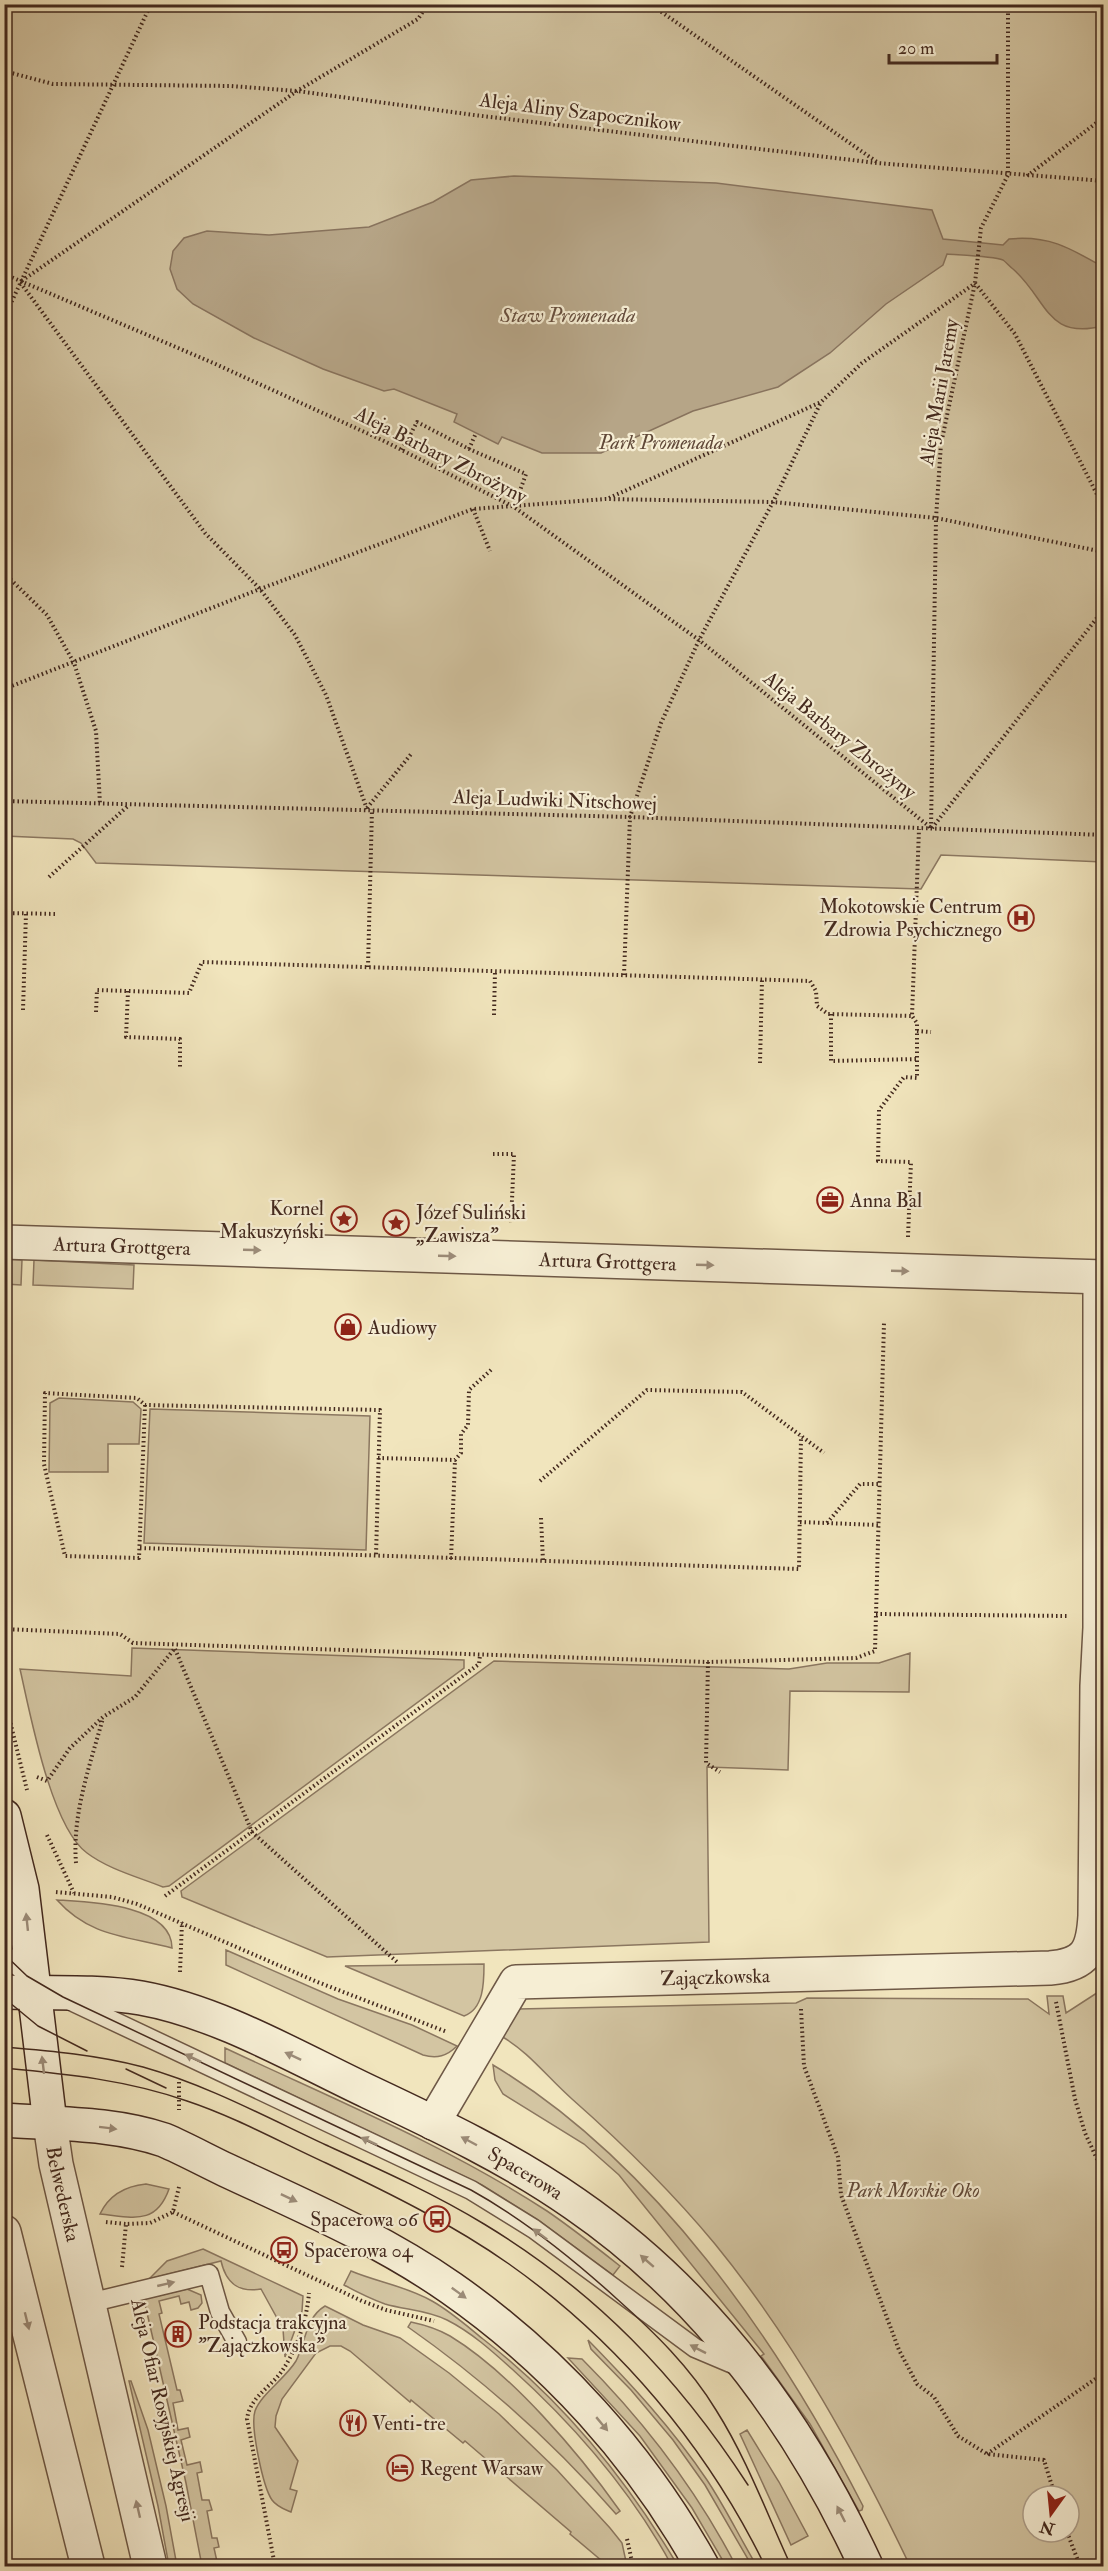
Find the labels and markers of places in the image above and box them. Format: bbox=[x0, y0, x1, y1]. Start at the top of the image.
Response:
place label: Mokotowskie Centrum Zdrowia Psychicznego bbox=[819, 894, 1002, 942]
hospital icon: Mokotowskie Centrum Zdrowia Psychicznego bbox=[1006, 903, 1036, 933]
office icon: Anna Bal bbox=[815, 1185, 845, 1215]
place label: Anna Bal bbox=[849, 1188, 922, 1213]
place label: Kornel Makuszyński bbox=[219, 1196, 324, 1244]
place label: Józef Suliński „Zawisza” bbox=[415, 1200, 526, 1248]
place icon: Kornel Makuszyński bbox=[329, 1204, 359, 1234]
place icon: Józef Suliński „Zawisza” bbox=[381, 1208, 411, 1238]
shop icon: Audiowy bbox=[333, 1312, 363, 1342]
place label: Audiowy bbox=[367, 1315, 438, 1340]
bus stop icon: Spacerowa 06 bbox=[422, 2204, 452, 2234]
place label: Spacerowa 06 bbox=[310, 2207, 419, 2233]
bus stop icon: Spacerowa 04 bbox=[269, 2235, 299, 2265]
place label: Spacerowa 04 bbox=[304, 2238, 414, 2264]
place label: Podstacja trakcyjna "Zajączkowska" bbox=[198, 2310, 347, 2358]
building icon: Podstacja trakcyjna "Zajączkowska" bbox=[163, 2319, 193, 2349]
restaurant icon: Venti-tre bbox=[338, 2408, 368, 2438]
place label: Venti-tre bbox=[372, 2411, 446, 2436]
hotel icon: Regent Warsaw bbox=[385, 2453, 415, 2483]
place label: Regent Warsaw bbox=[420, 2456, 544, 2481]

